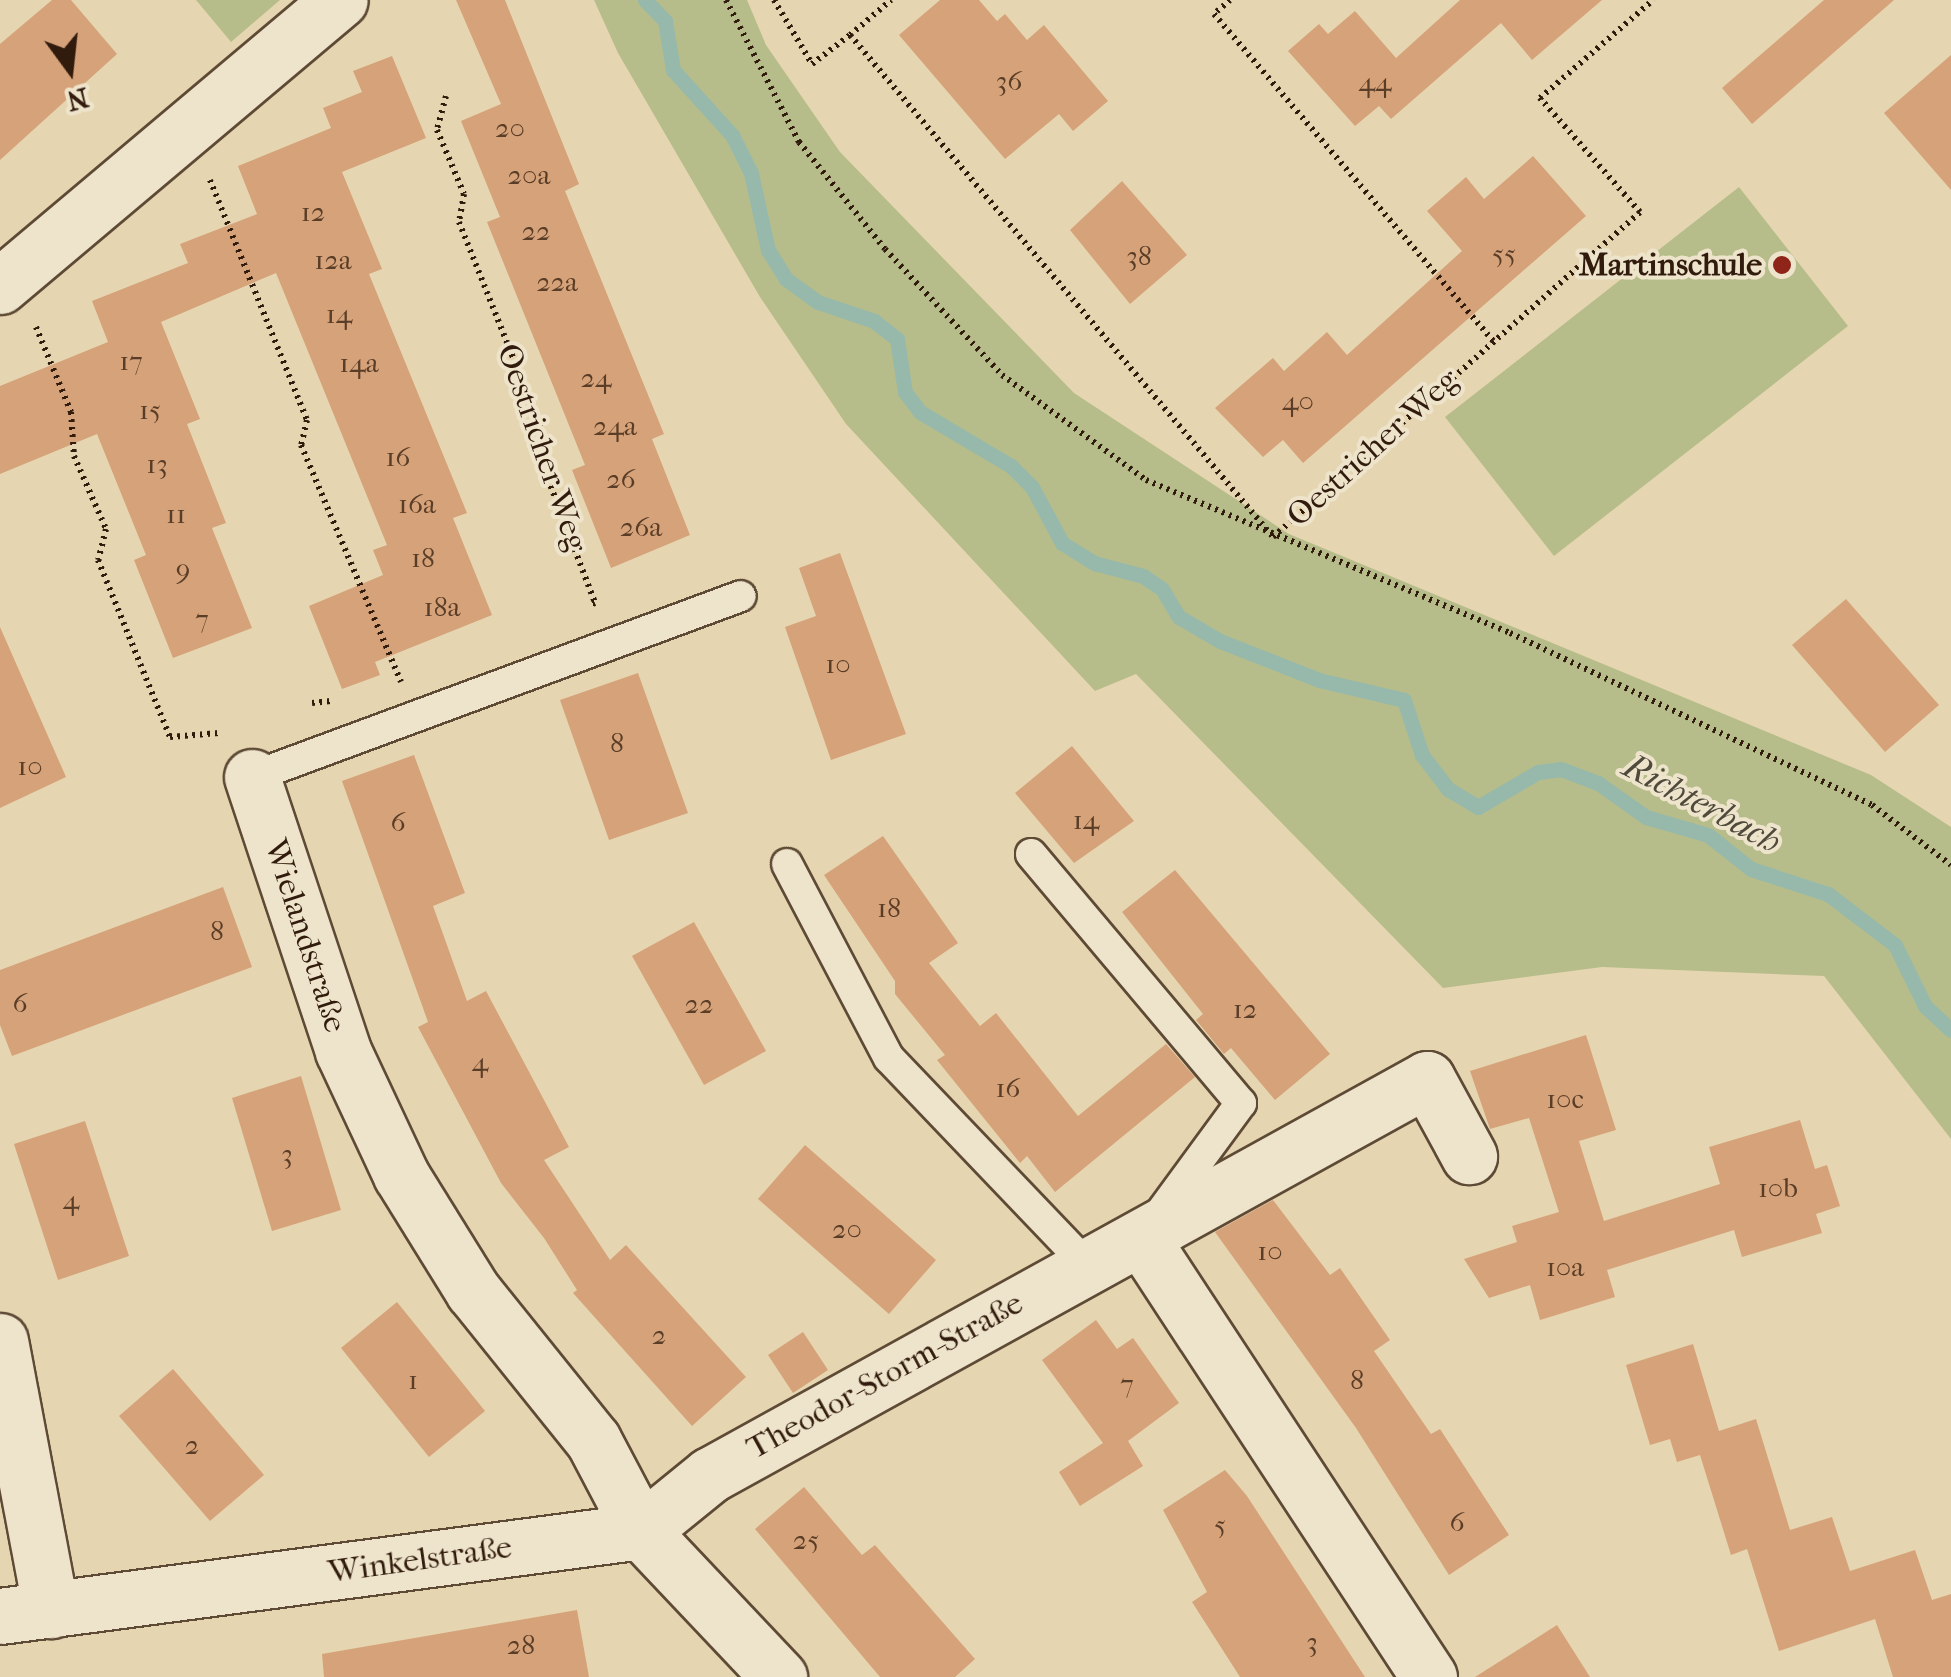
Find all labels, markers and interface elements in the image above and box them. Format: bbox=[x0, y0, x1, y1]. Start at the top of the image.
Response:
north arrow bbox=[20, 20, 120, 120]
house number: 36 bbox=[996, 64, 1022, 98]
house number: 44 bbox=[1358, 65, 1392, 99]
text: N bbox=[63, 81, 92, 118]
house number: 20 bbox=[495, 111, 525, 145]
house number: 20a bbox=[508, 158, 550, 192]
house number: 12 bbox=[301, 195, 325, 229]
house number: 22 bbox=[522, 214, 550, 248]
house number: 55 bbox=[1492, 237, 1516, 271]
house number: 38 bbox=[1126, 239, 1152, 273]
house number: 12a bbox=[314, 243, 352, 277]
place label: Martinschule bbox=[1579, 246, 1762, 284]
marker: Martinschule bbox=[1771, 254, 1793, 276]
house number: 22a bbox=[536, 265, 578, 299]
house number: 14 bbox=[326, 297, 352, 331]
street label: Oestricher Weg bbox=[488, 339, 596, 557]
house number: 17 bbox=[119, 344, 143, 378]
house number: 14a bbox=[339, 346, 379, 380]
house number: 24 bbox=[581, 361, 611, 395]
street label: Oestricher Weg bbox=[1279, 361, 1467, 535]
house number: 40 bbox=[1282, 384, 1314, 418]
house number: 15 bbox=[139, 393, 161, 427]
house number: 24a bbox=[593, 409, 637, 443]
house number: 16 bbox=[385, 440, 411, 474]
house number: 13 bbox=[146, 447, 168, 481]
house number: 26 bbox=[606, 462, 636, 496]
house number: 16a bbox=[398, 487, 436, 521]
house number: 11 bbox=[166, 497, 186, 531]
house number: 26a bbox=[620, 510, 662, 544]
house number: 18 bbox=[411, 541, 435, 575]
house number: 9 bbox=[176, 552, 190, 586]
house number: 18a bbox=[423, 590, 461, 624]
house number: 7 bbox=[195, 602, 209, 636]
house number: 10 bbox=[825, 647, 851, 681]
house number: 8 bbox=[610, 726, 624, 760]
water label: Richterbach bbox=[1616, 745, 1788, 863]
house number: 10 bbox=[17, 749, 43, 783]
house number: 14 bbox=[1073, 803, 1099, 837]
house number: 6 bbox=[390, 805, 406, 839]
street label: Wielandstraße bbox=[256, 835, 354, 1037]
house number: 18 bbox=[877, 891, 901, 925]
house number: 8 bbox=[210, 914, 224, 948]
house number: 6 bbox=[12, 986, 28, 1020]
house number: 22 bbox=[685, 987, 713, 1021]
house number: 12 bbox=[1233, 992, 1257, 1026]
house number: 4 bbox=[472, 1045, 488, 1079]
house number: 16 bbox=[995, 1071, 1021, 1105]
house number: 10c bbox=[1546, 1082, 1584, 1116]
house number: 3 bbox=[281, 1137, 293, 1171]
house number: 10b bbox=[1758, 1171, 1798, 1205]
house number: 4 bbox=[63, 1183, 79, 1217]
house number: 20 bbox=[832, 1212, 862, 1246]
house number: 10 bbox=[1257, 1234, 1283, 1268]
house number: 10a bbox=[1546, 1250, 1584, 1284]
street label: Theodor-Storm-Straße bbox=[740, 1284, 1030, 1468]
house number: 2 bbox=[652, 1318, 666, 1352]
house number: 1 bbox=[408, 1363, 418, 1397]
house number: 8 bbox=[1350, 1363, 1364, 1397]
house number: 7 bbox=[1120, 1367, 1134, 1401]
house number: 2 bbox=[185, 1428, 199, 1462]
house number: 6 bbox=[1449, 1505, 1465, 1539]
house number: 5 bbox=[1214, 1508, 1226, 1542]
house number: 25 bbox=[793, 1523, 819, 1557]
street label: Winkelstraße bbox=[326, 1528, 514, 1592]
house number: 3 bbox=[1306, 1625, 1318, 1659]
house number: 28 bbox=[507, 1628, 535, 1662]

